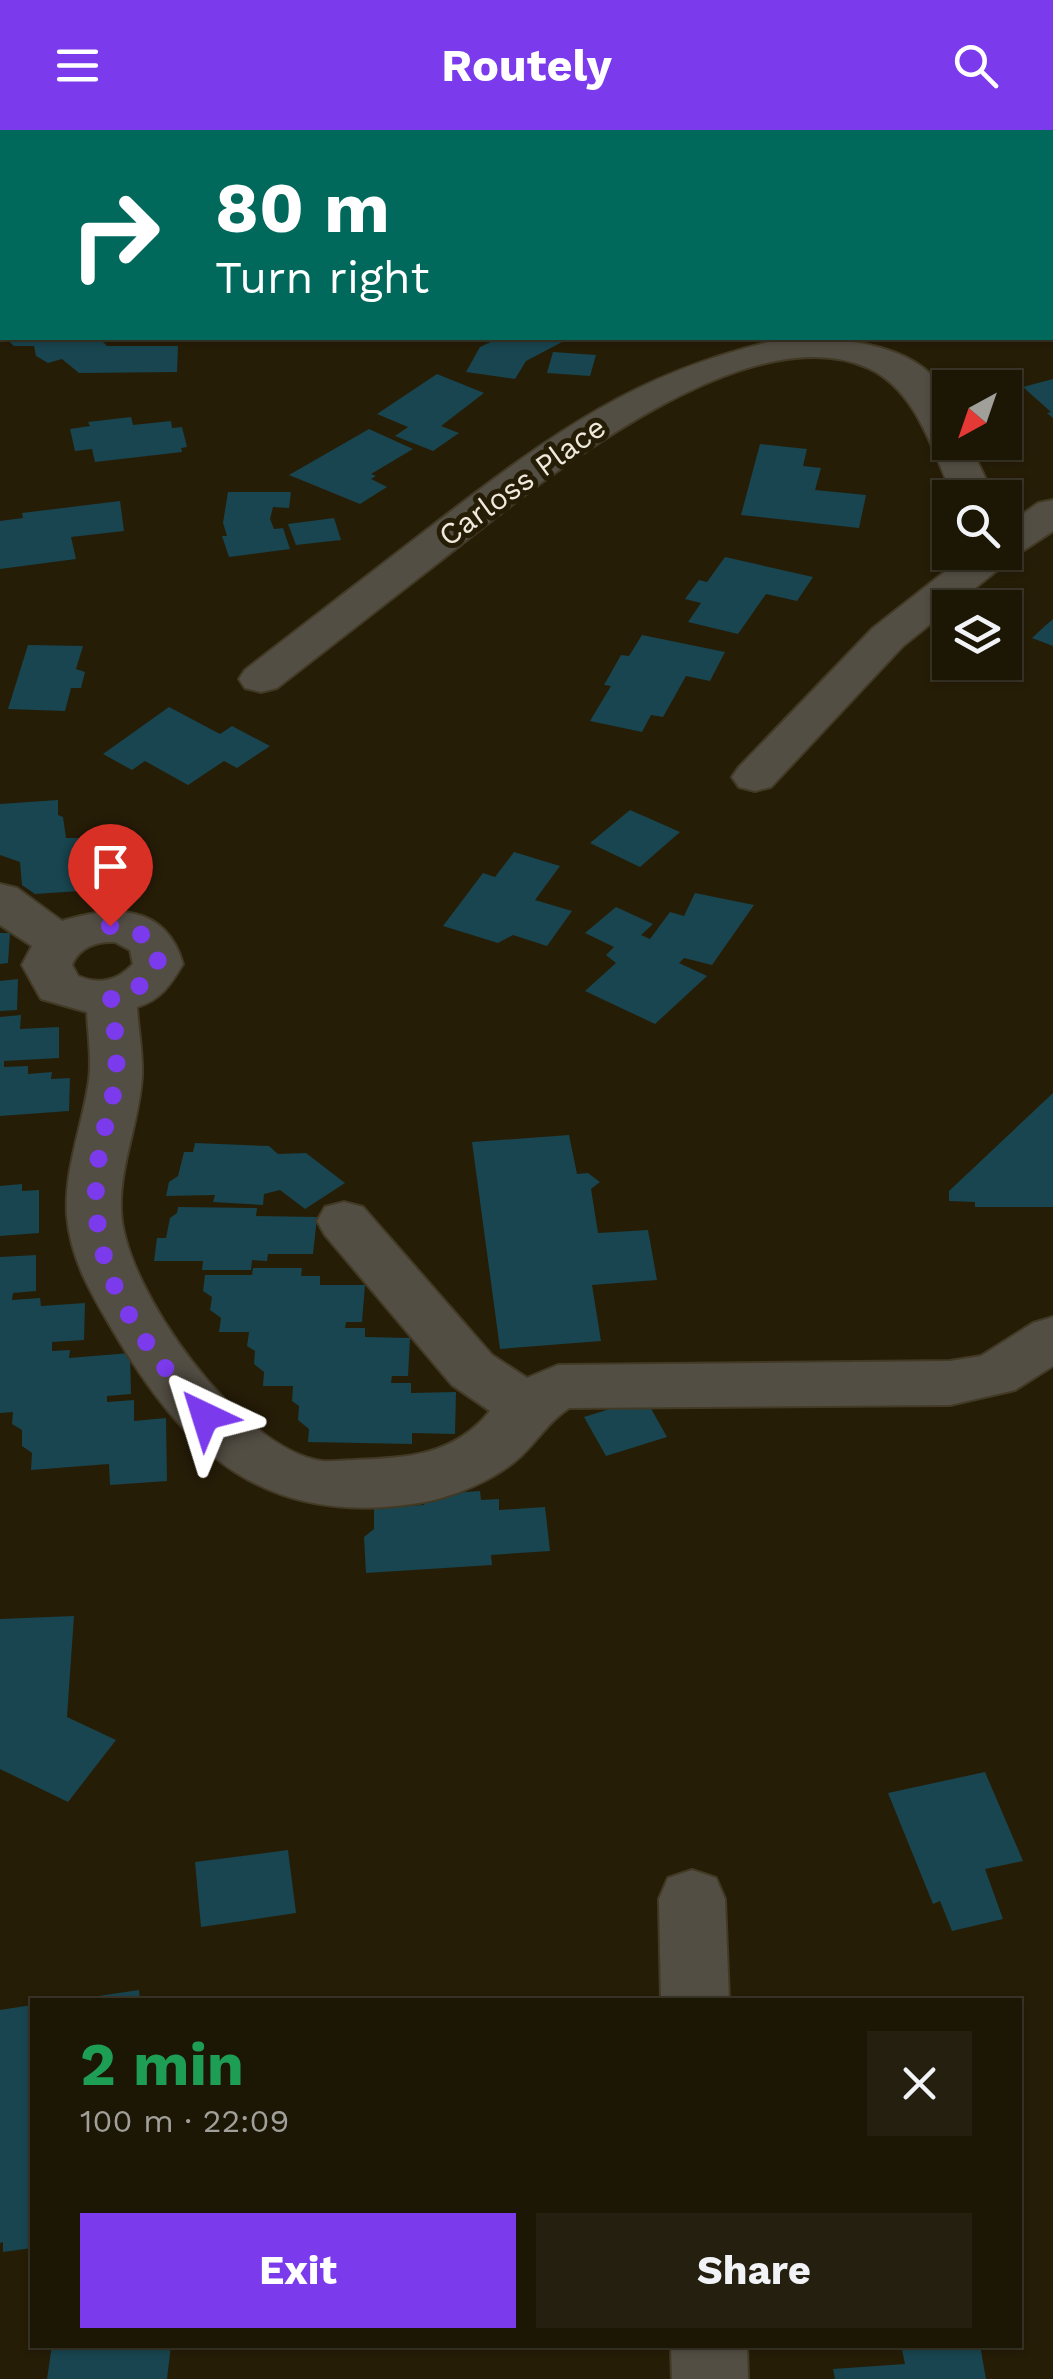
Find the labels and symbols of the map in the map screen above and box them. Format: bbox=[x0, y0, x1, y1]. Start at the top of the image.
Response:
north arrow bbox=[932, 370, 1022, 460]
street label: Carloss Place bbox=[432, 409, 612, 553]
pin bbox=[68, 824, 153, 927]
position arrow bbox=[153, 1364, 257, 1468]

